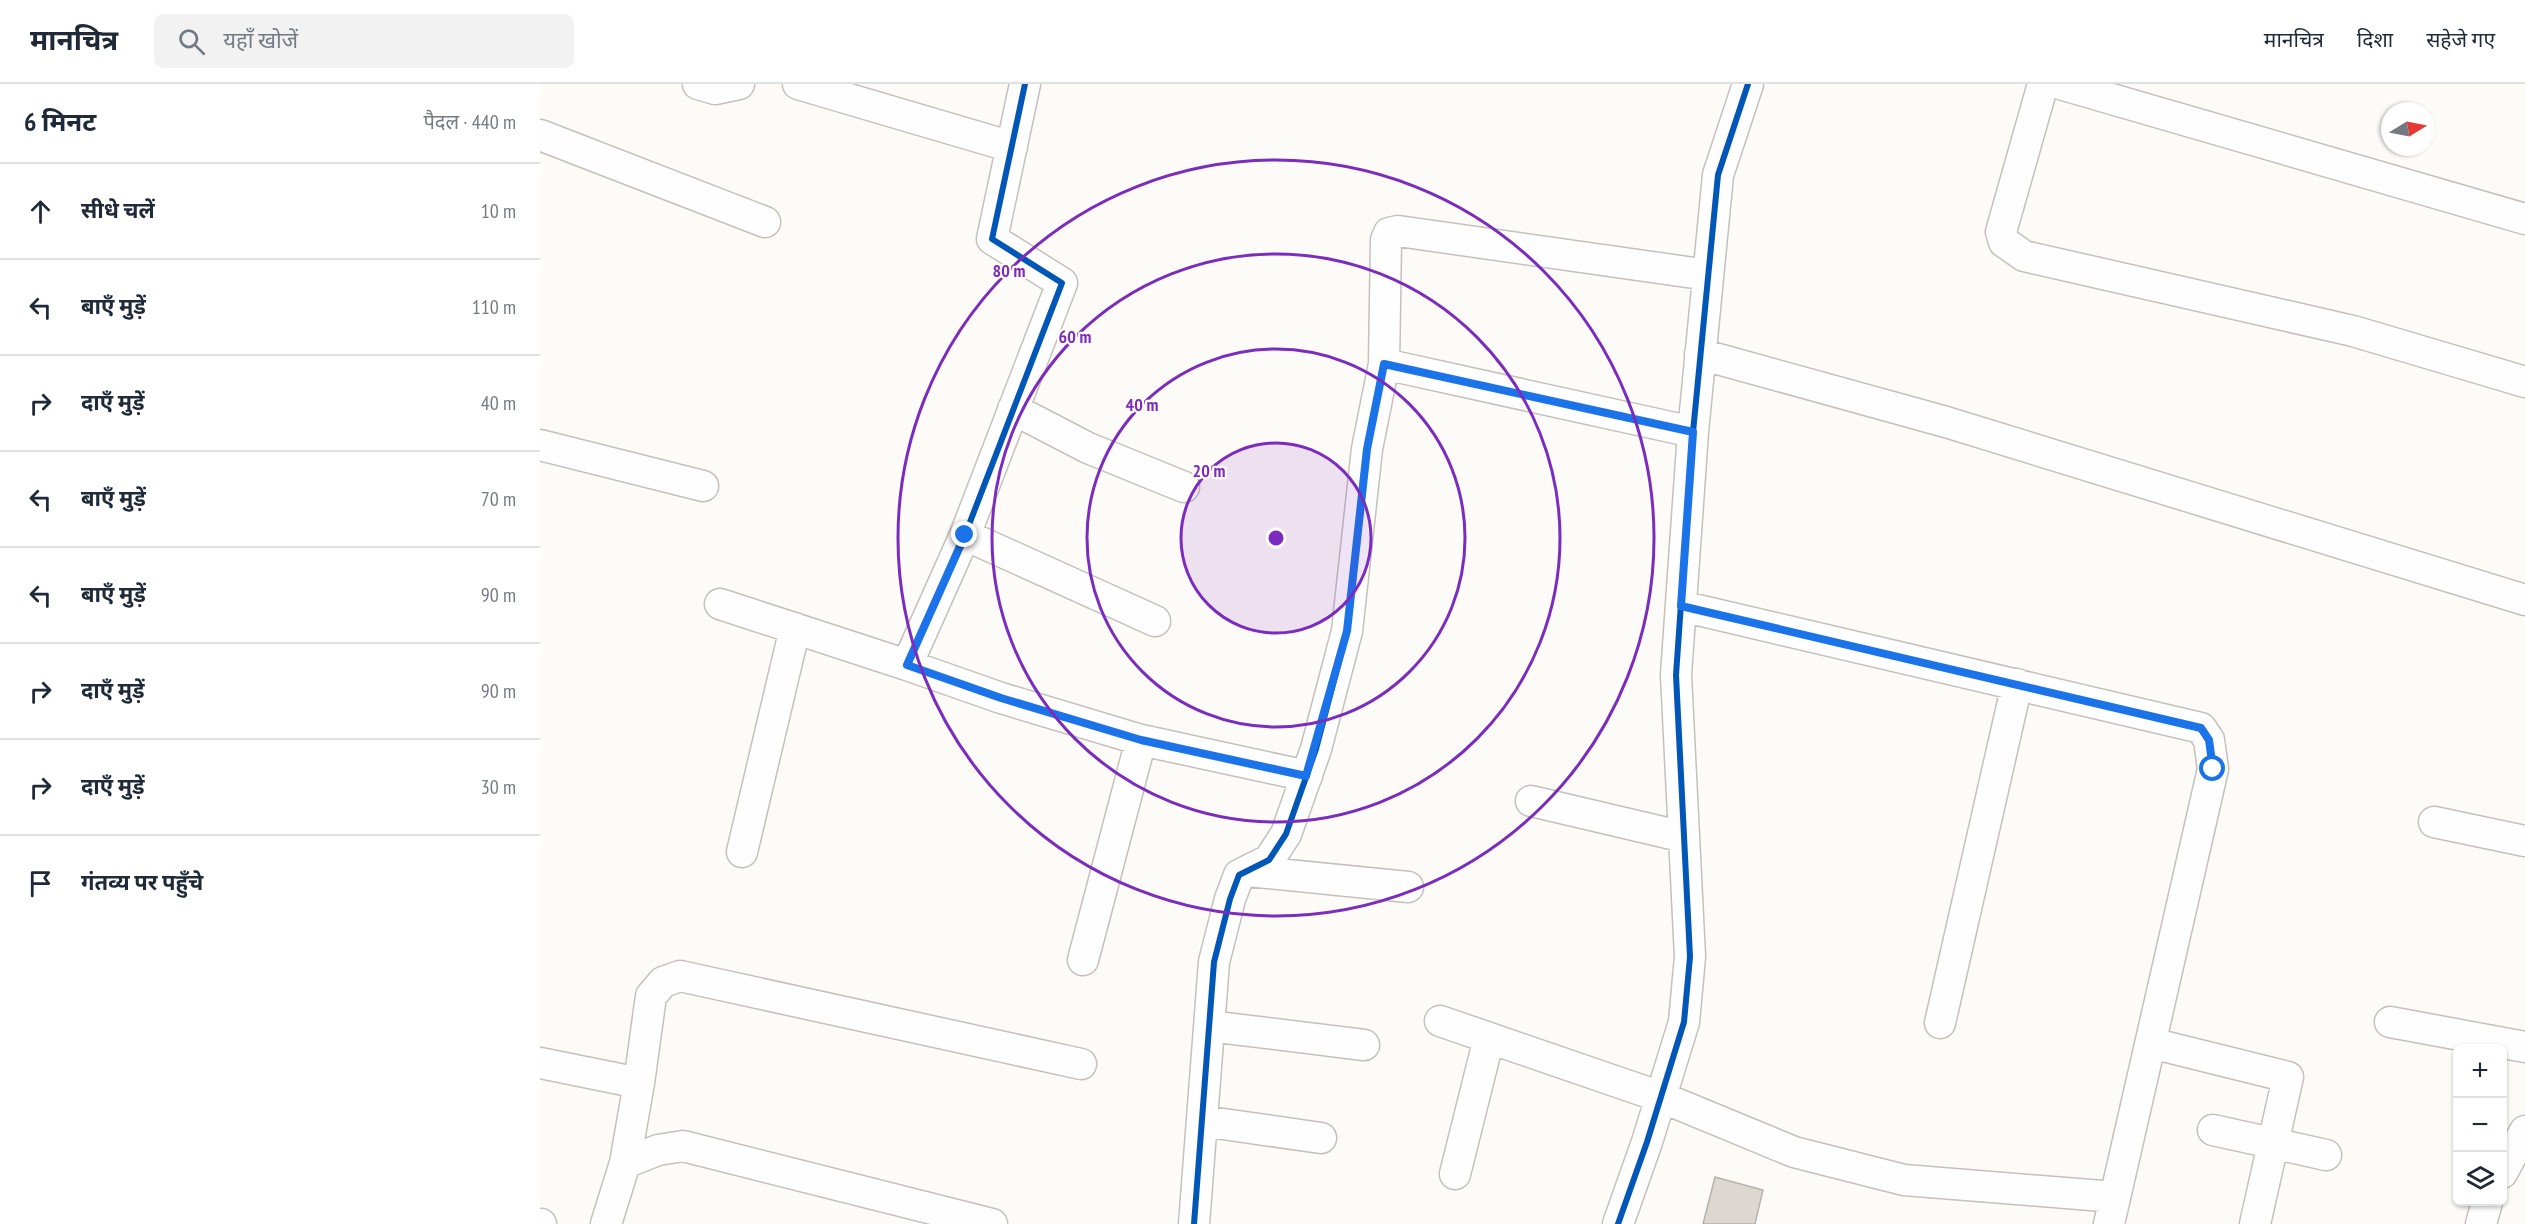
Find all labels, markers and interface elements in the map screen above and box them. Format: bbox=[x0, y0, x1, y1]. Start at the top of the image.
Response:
search box bbox=[154, 14, 574, 68]
text: मानचित्र bbox=[30, 21, 118, 58]
icon: search bbox=[175, 25, 208, 58]
text: यहाँ खोजें bbox=[223, 26, 298, 54]
text: मानचित्र bbox=[2264, 26, 2324, 53]
text: दिशा bbox=[2357, 26, 2393, 53]
text: सहेजे गए bbox=[2426, 26, 2495, 53]
north arrow bbox=[2381, 102, 2435, 156]
text: 6 मिनट bbox=[24, 105, 96, 138]
text: पैदल · 440 m bbox=[423, 109, 516, 135]
icon: ahead bbox=[24, 195, 57, 228]
text: सीधे चलें bbox=[81, 196, 155, 224]
text: 10 m bbox=[481, 198, 516, 224]
text: 80 m bbox=[993, 259, 1025, 282]
icon: left bbox=[24, 291, 57, 324]
text: बाएँ मुड़ें bbox=[81, 292, 146, 320]
text: 110 m bbox=[472, 294, 516, 320]
text: 60 m bbox=[1059, 325, 1091, 348]
icon: right bbox=[24, 387, 57, 420]
text: दाएँ मुड़ें bbox=[81, 388, 145, 416]
text: 40 m bbox=[481, 390, 516, 416]
text: 40 m bbox=[1126, 393, 1158, 416]
text: 20 m bbox=[1193, 459, 1225, 482]
icon: left bbox=[24, 483, 57, 516]
text: बाएँ मुड़ें bbox=[81, 484, 146, 512]
text: 70 m bbox=[481, 486, 516, 512]
route end bbox=[951, 521, 977, 547]
centre of rings bbox=[1266, 528, 1286, 548]
icon: left bbox=[24, 579, 57, 612]
text: बाएँ मुड़ें bbox=[81, 580, 146, 608]
text: 90 m bbox=[481, 582, 516, 608]
icon: right bbox=[24, 675, 57, 708]
text: दाएँ मुड़ें bbox=[81, 676, 145, 704]
text: 90 m bbox=[481, 678, 516, 704]
route start bbox=[2199, 755, 2225, 781]
icon: right bbox=[24, 771, 57, 804]
text: दाएँ मुड़ें bbox=[81, 772, 145, 800]
text: 30 m bbox=[481, 774, 516, 800]
icon: arrive bbox=[24, 867, 57, 900]
text: गंतव्य पर पहुँचे bbox=[81, 868, 203, 896]
map controls bbox=[2453, 1044, 2507, 1206]
button: + bbox=[2453, 1044, 2507, 1098]
button: − bbox=[2453, 1098, 2507, 1152]
button: layers bbox=[2453, 1152, 2507, 1206]

